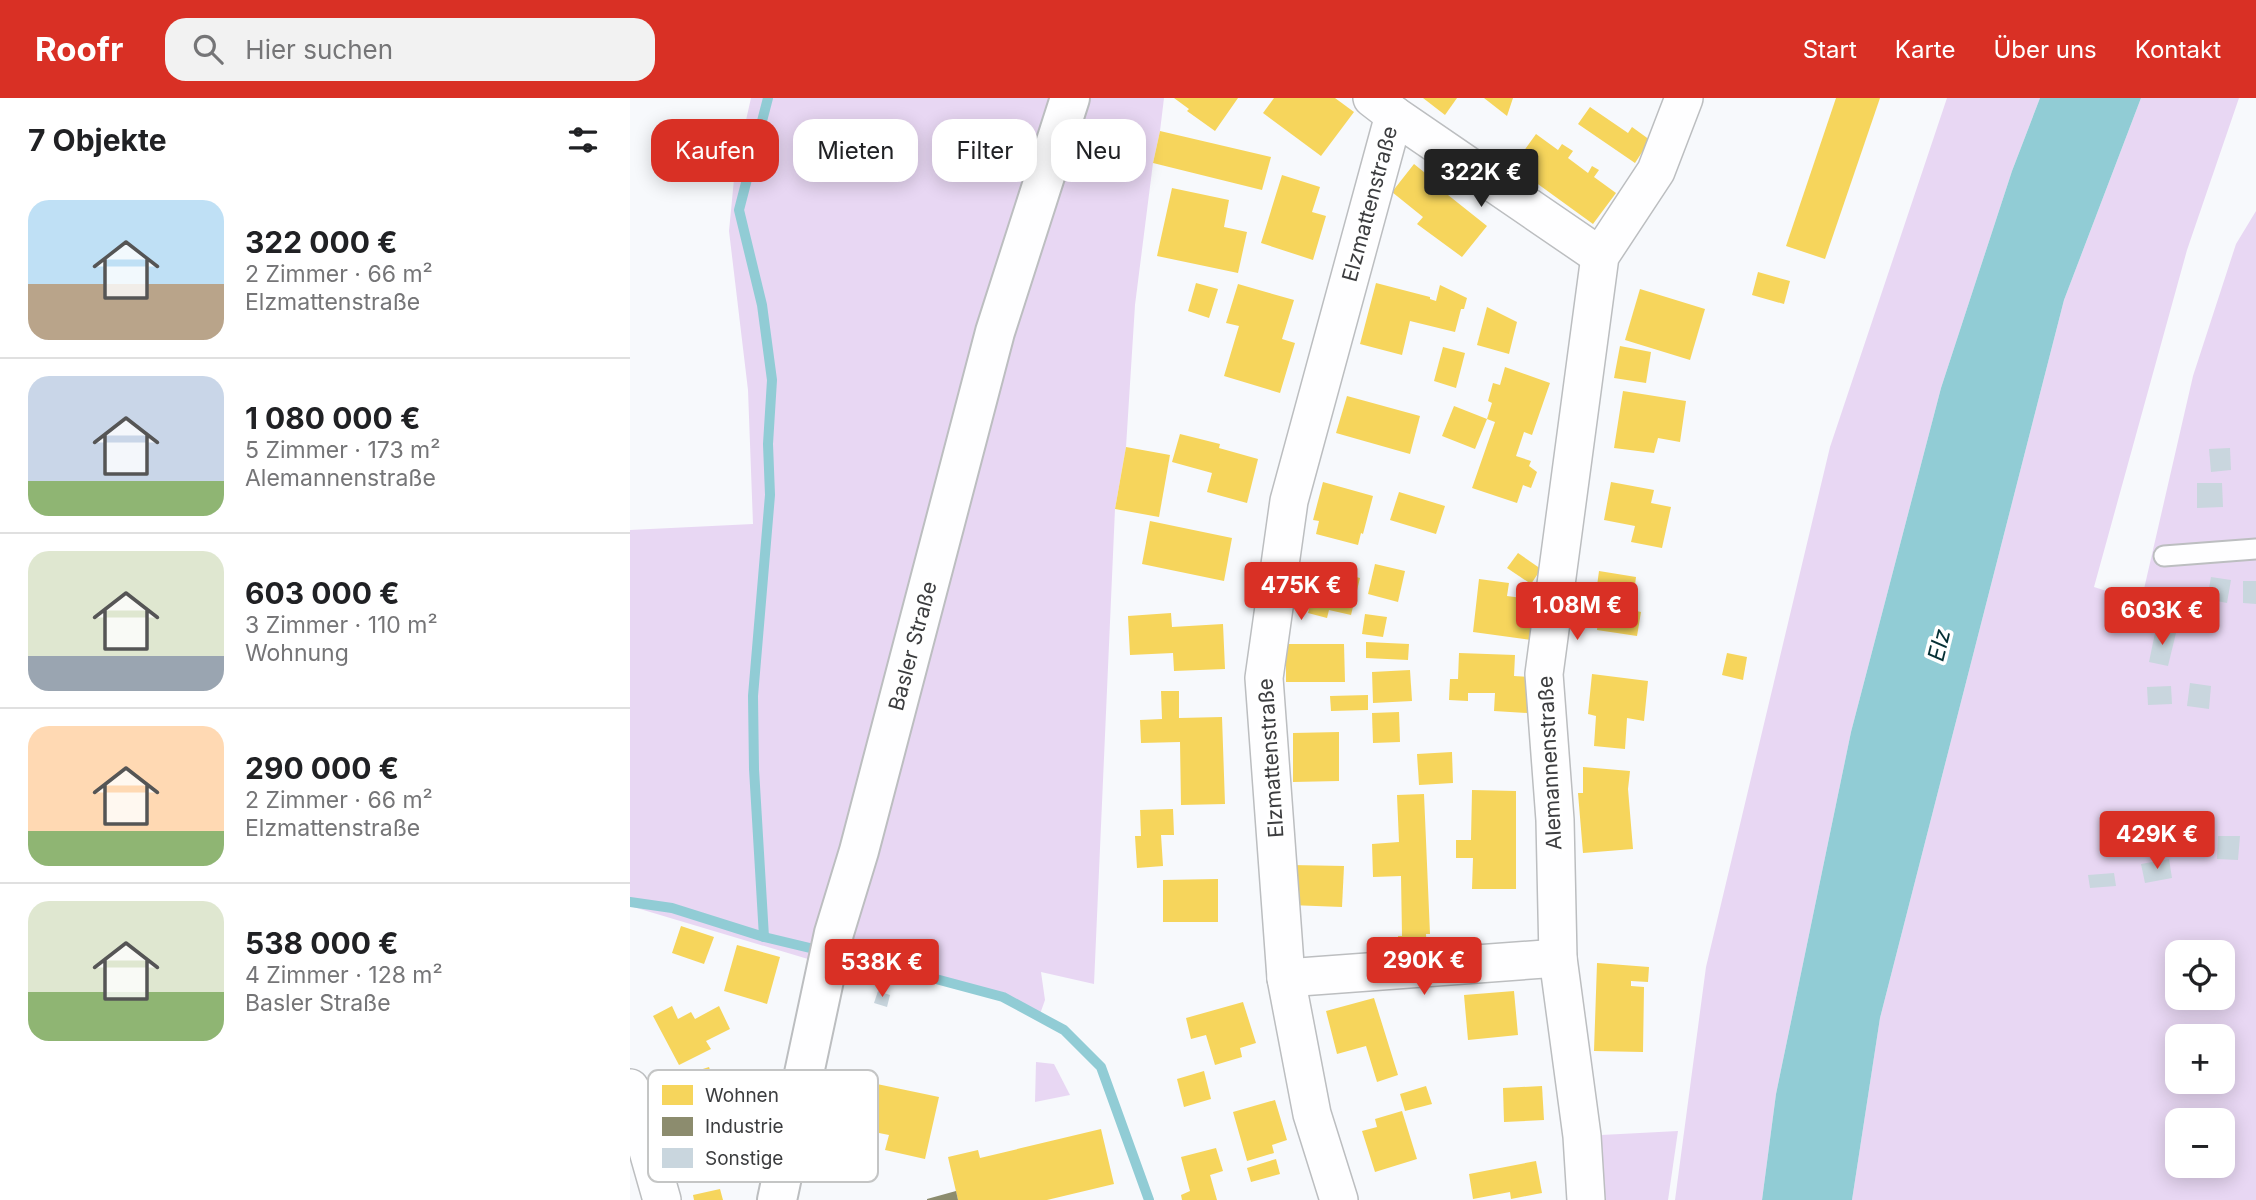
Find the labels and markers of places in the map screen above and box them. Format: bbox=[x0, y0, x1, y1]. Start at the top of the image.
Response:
pin: 322K € bbox=[1424, 150, 1538, 209]
pin: 475K € bbox=[1244, 562, 1358, 622]
pin: 1.08M € bbox=[1512, 582, 1642, 642]
pin: 603K € bbox=[2105, 588, 2219, 647]
pin: 429K € bbox=[2100, 812, 2214, 871]
pin: 290K € bbox=[1367, 937, 1481, 997]
pin: 538K € bbox=[825, 940, 939, 999]

